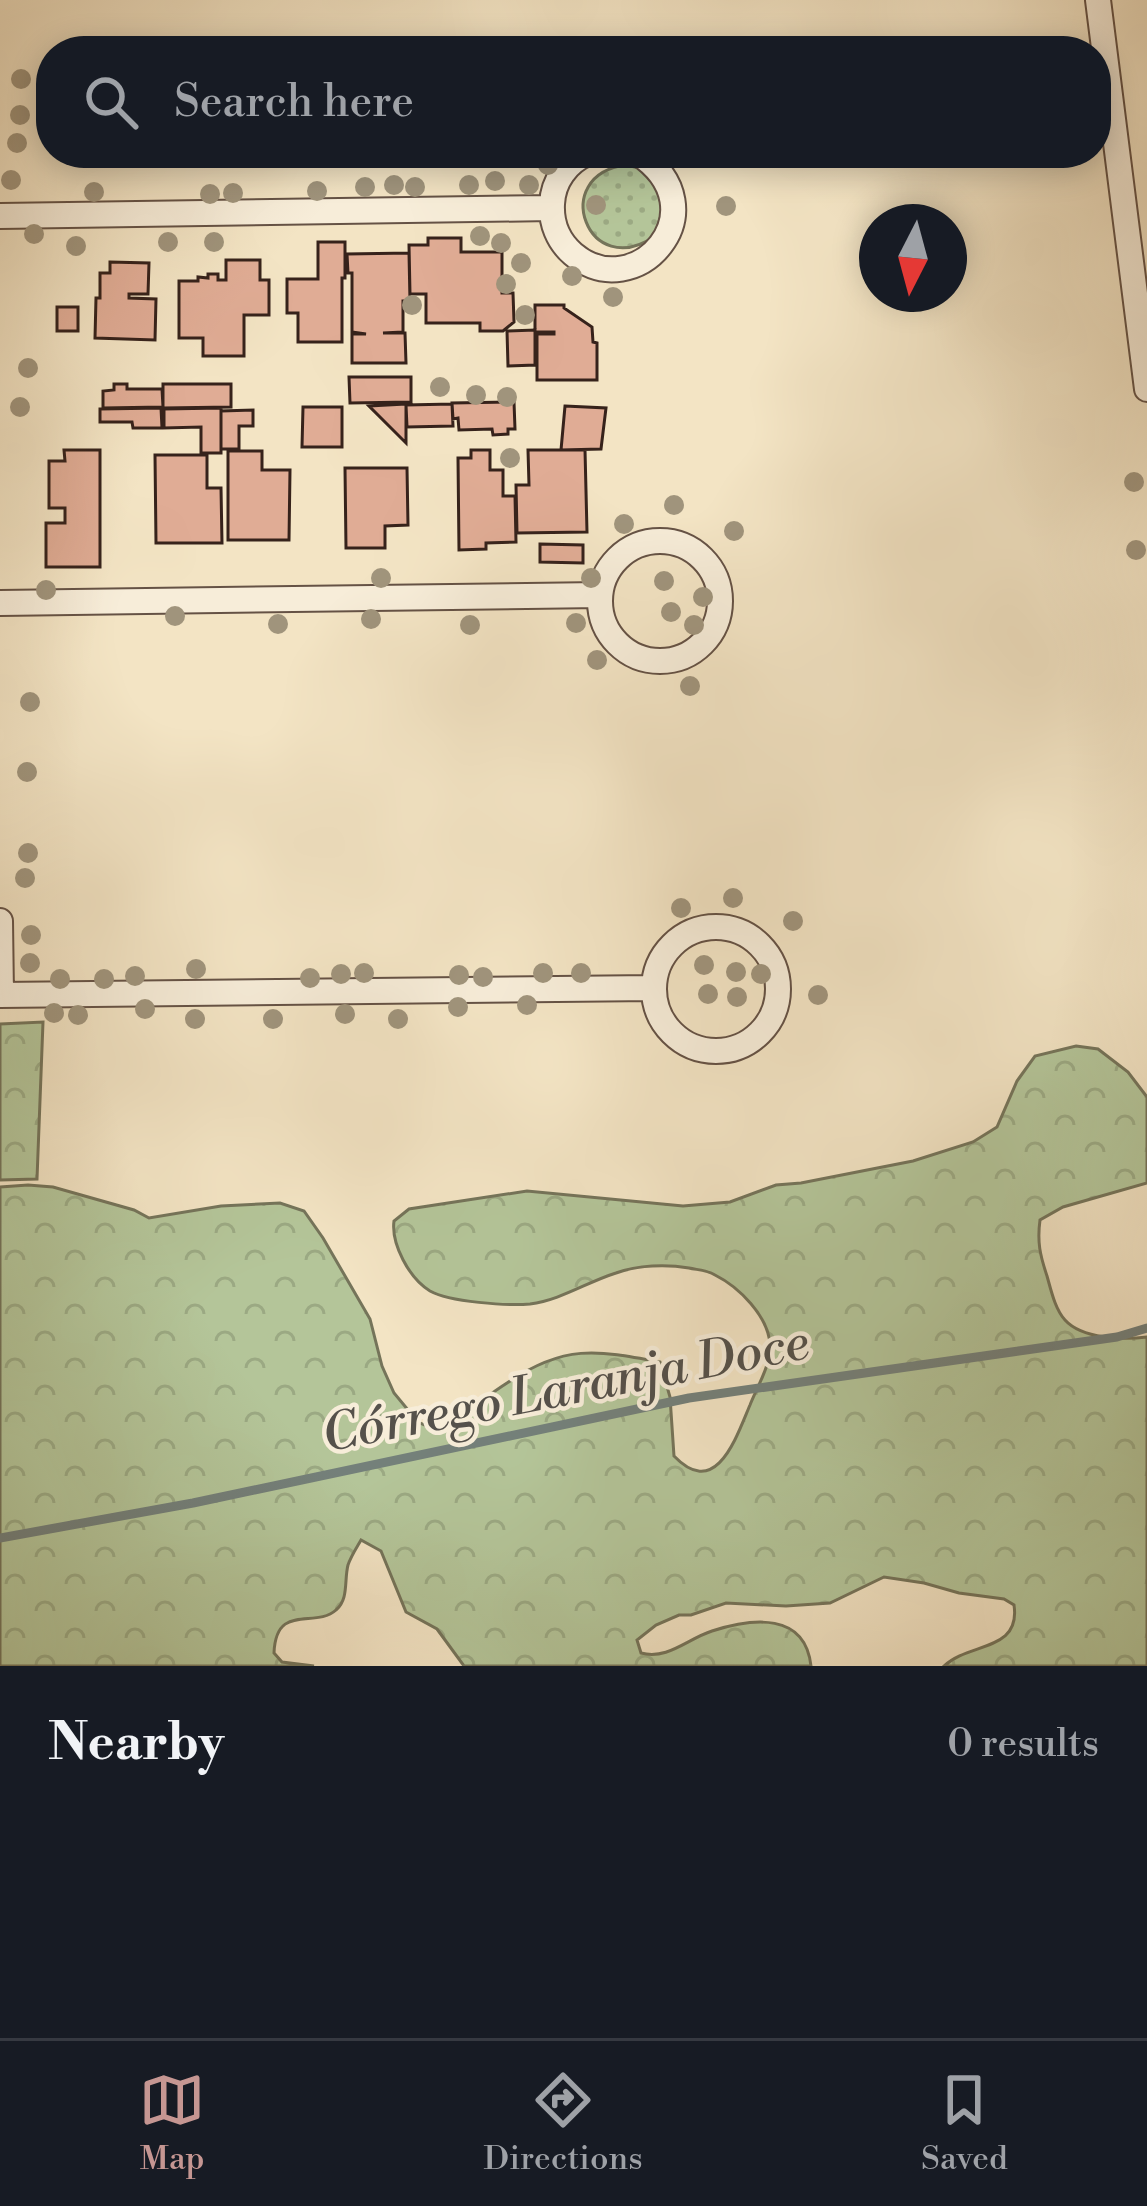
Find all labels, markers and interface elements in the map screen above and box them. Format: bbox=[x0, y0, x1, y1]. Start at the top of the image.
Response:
search box bbox=[36, 36, 1111, 168]
icon: search bbox=[78, 69, 144, 135]
text: Search here bbox=[174, 74, 414, 131]
north arrow bbox=[859, 204, 967, 312]
water label: Córrego Laranja Doce bbox=[317, 1311, 815, 1469]
text: Nearby bbox=[48, 1712, 224, 1776]
text: 0 results bbox=[947, 1720, 1099, 1769]
tab: Map bbox=[139, 2067, 205, 2180]
tab: Directions bbox=[484, 2067, 643, 2180]
tab: Saved bbox=[921, 2067, 1008, 2180]

